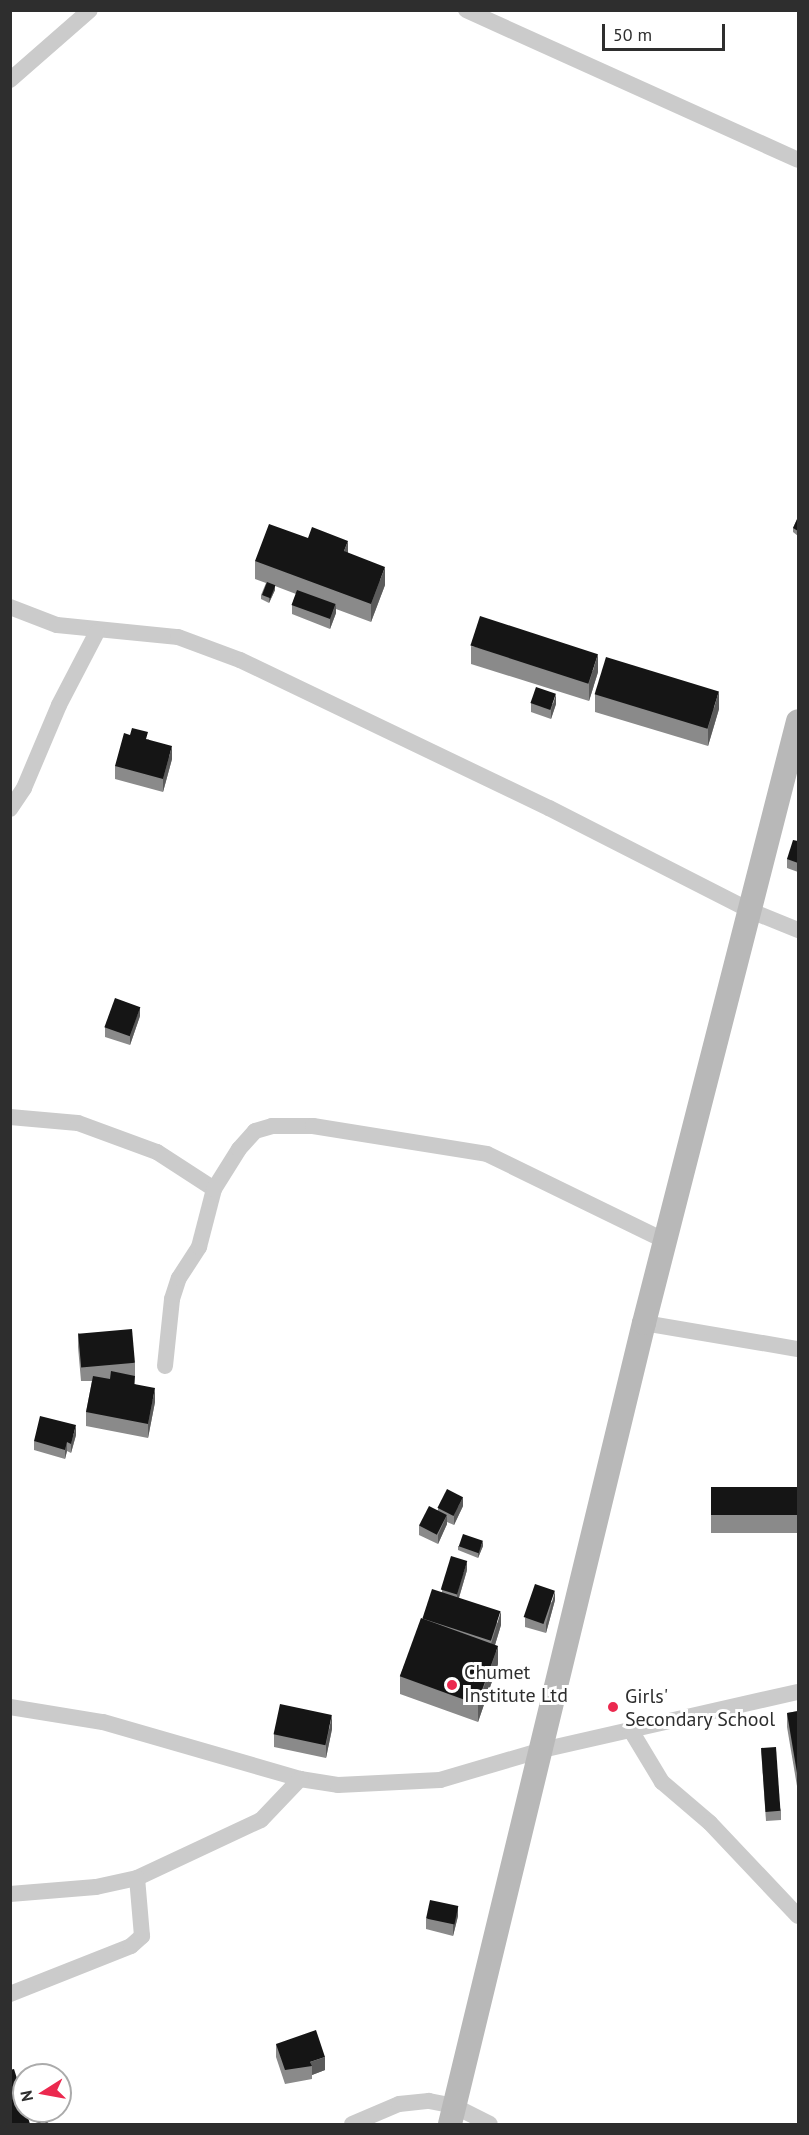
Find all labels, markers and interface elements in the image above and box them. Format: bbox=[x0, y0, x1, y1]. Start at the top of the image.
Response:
scale bar bbox=[605, 12, 728, 50]
text: 50 m bbox=[613, 23, 652, 46]
place label: Chumet Institute Ltd bbox=[464, 1661, 568, 1708]
marker: Chumet Institute Ltd bbox=[445, 1678, 459, 1692]
place label: Girls' Secondary School bbox=[625, 1684, 776, 1731]
marker: Girls' Secondary School bbox=[606, 1700, 620, 1714]
north arrow bbox=[12, 2063, 72, 2123]
text: N bbox=[15, 2089, 37, 2103]

